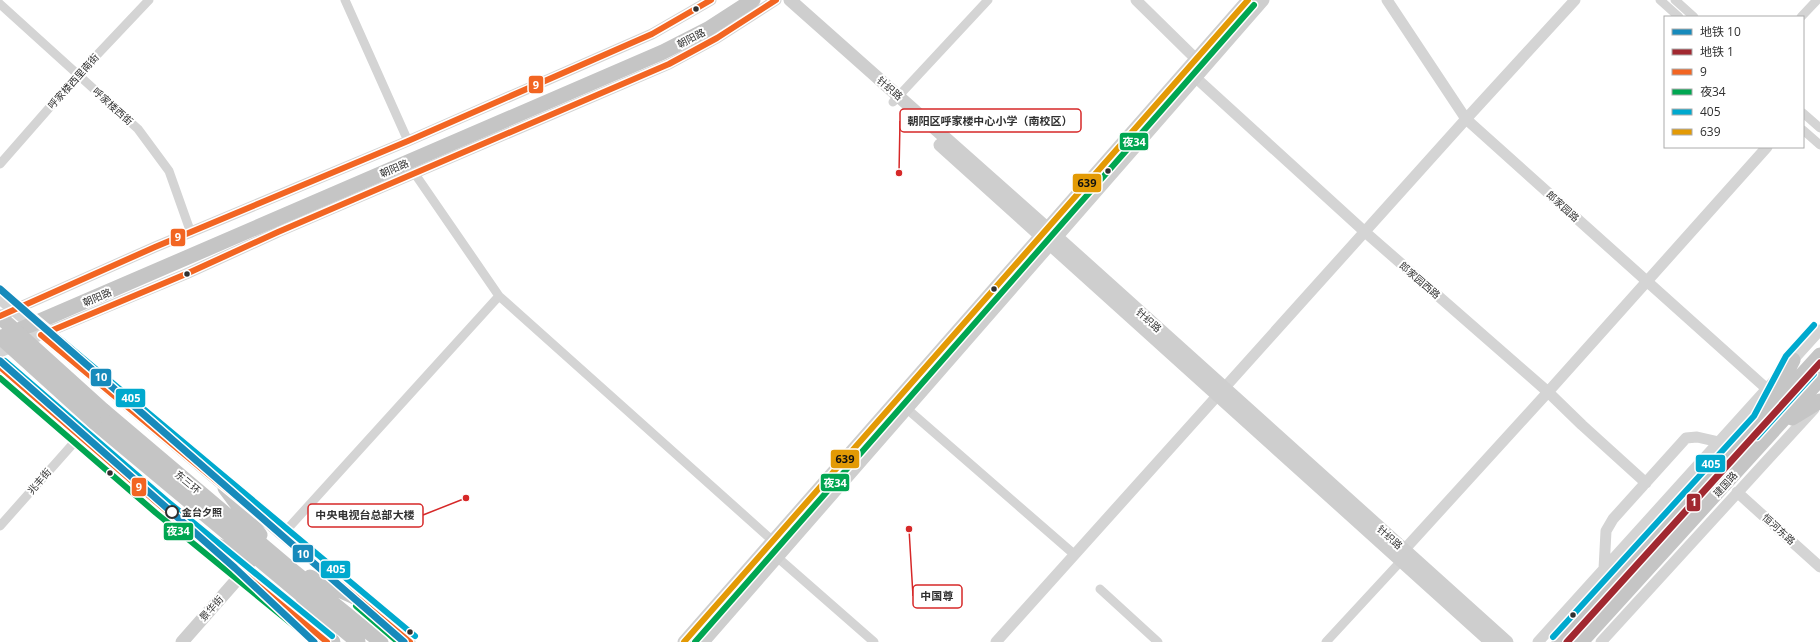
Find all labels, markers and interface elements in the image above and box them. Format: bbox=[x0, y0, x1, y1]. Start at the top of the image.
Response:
unlabelled marker bbox=[691, 4, 701, 14]
legend bbox=[1664, 16, 1804, 148]
text: 地铁 10 bbox=[1700, 23, 1741, 40]
street label: 朝阳路 bbox=[674, 25, 708, 51]
text: 地铁 1 bbox=[1700, 43, 1734, 60]
street label: 呼家楼西里南街 bbox=[44, 50, 102, 112]
text: 9 bbox=[1700, 63, 1707, 80]
street label: 针织路 bbox=[874, 73, 906, 103]
line badge: 9 bbox=[528, 75, 544, 94]
text: 9 bbox=[533, 77, 539, 92]
text: 夜34 bbox=[1700, 83, 1726, 100]
street label: 呼家楼西街 bbox=[90, 84, 136, 128]
text: 405 bbox=[1700, 103, 1721, 120]
callout: 朝阳区呼家楼中心小学（南校区） bbox=[900, 109, 1081, 132]
text: 朝阳区呼家楼中心小学（南校区） bbox=[908, 113, 1073, 128]
text: 639 bbox=[1700, 123, 1721, 140]
line badge: 夜34 bbox=[1119, 132, 1149, 151]
text: 夜34 bbox=[1122, 134, 1146, 149]
street label: 朝阳路 bbox=[377, 156, 411, 180]
unlabelled marker bbox=[1103, 166, 1113, 176]
line badge: 639 bbox=[1072, 173, 1102, 193]
text: 639 bbox=[1078, 175, 1096, 190]
street label: 郎家园路 bbox=[1543, 187, 1583, 225]
line badge: 9 bbox=[170, 228, 186, 247]
text: 9 bbox=[175, 229, 181, 244]
street label: 郎家园西路 bbox=[1397, 258, 1443, 302]
unlabelled marker bbox=[182, 269, 192, 279]
unlabelled marker bbox=[989, 284, 999, 294]
street label: 朝阳路 bbox=[80, 285, 114, 309]
street label: 针织路 bbox=[1133, 305, 1165, 335]
line badge: 10 bbox=[90, 368, 112, 387]
text: 10 bbox=[95, 369, 107, 384]
line badge: 405 bbox=[115, 388, 146, 408]
text: 405 bbox=[122, 390, 140, 405]
line badge: 639 bbox=[830, 449, 860, 469]
text: 639 bbox=[836, 451, 854, 466]
line badge: 405 bbox=[1695, 454, 1726, 473]
text: 405 bbox=[1702, 456, 1720, 471]
street label: 兆丰街 bbox=[24, 465, 54, 497]
street label: 东三环 bbox=[172, 467, 204, 497]
unlabelled marker bbox=[105, 468, 115, 478]
street label: 建国路 bbox=[1710, 468, 1740, 500]
line badge: 夜34 bbox=[820, 473, 850, 492]
text: 夜34 bbox=[823, 475, 847, 490]
line badge: 9 bbox=[131, 477, 147, 497]
text: 9 bbox=[136, 479, 142, 494]
line badge: 1 bbox=[1686, 493, 1701, 512]
text: 1 bbox=[1691, 494, 1697, 509]
callout: 中央电视台总部大楼 bbox=[308, 504, 423, 527]
marker: 金台夕照 bbox=[165, 505, 179, 519]
place label: 金台夕照 bbox=[181, 505, 222, 519]
text: 中央电视台总部大楼 bbox=[316, 507, 415, 522]
street label: 恒河东路 bbox=[1759, 510, 1799, 548]
line badge: 夜34 bbox=[163, 522, 194, 541]
street label: 针织路 bbox=[1374, 522, 1406, 552]
text: 夜34 bbox=[166, 523, 190, 538]
line badge: 10 bbox=[292, 544, 314, 563]
text: 10 bbox=[297, 546, 309, 561]
line badge: 405 bbox=[320, 560, 351, 579]
text: 405 bbox=[327, 561, 345, 576]
callout: 中国尊 bbox=[913, 585, 962, 608]
text: 中国尊 bbox=[921, 588, 954, 603]
street label: 景华街 bbox=[196, 592, 226, 624]
unlabelled marker bbox=[1568, 610, 1578, 620]
unlabelled marker bbox=[405, 627, 415, 637]

